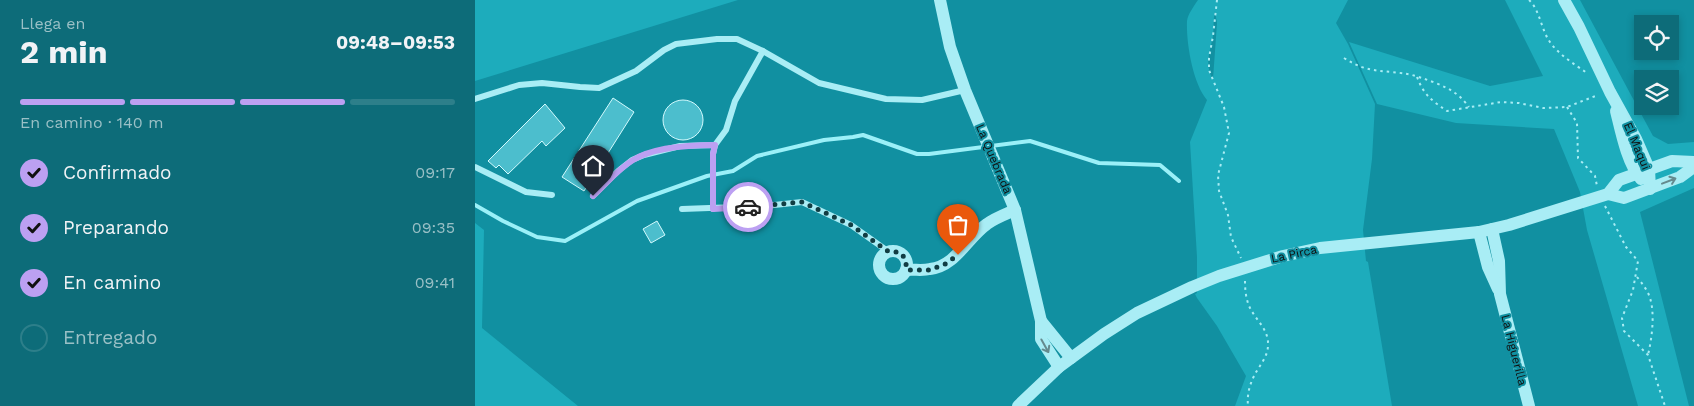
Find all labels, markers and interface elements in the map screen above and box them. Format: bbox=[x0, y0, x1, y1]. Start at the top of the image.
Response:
text: Llega en bbox=[20, 14, 86, 33]
map controls bbox=[1634, 15, 1679, 115]
button: locate bbox=[1634, 15, 1679, 60]
text: 09:48–09:53 bbox=[336, 31, 455, 54]
text: 2 min bbox=[20, 33, 108, 71]
button: layers bbox=[1634, 70, 1679, 115]
text: En camino · 140 m bbox=[20, 113, 163, 132]
street label: El Maqui bbox=[1621, 120, 1653, 172]
street label: La Quebrada bbox=[973, 122, 1015, 196]
pin bbox=[572, 145, 614, 196]
icon: home bbox=[579, 152, 607, 180]
icon: check bbox=[20, 159, 48, 187]
text: Confirmado bbox=[63, 161, 172, 184]
text: 09:17 bbox=[415, 163, 455, 182]
one-way arrow bbox=[1660, 176, 1676, 185]
courier bbox=[723, 182, 773, 232]
icon: car bbox=[734, 193, 762, 221]
pin bbox=[937, 204, 979, 255]
icon: bag bbox=[944, 211, 972, 239]
icon: check bbox=[20, 214, 48, 242]
text: Preparando bbox=[63, 216, 169, 239]
text: 09:35 bbox=[412, 218, 455, 237]
street label: La Pirca bbox=[1270, 242, 1318, 266]
icon: check bbox=[20, 269, 48, 297]
text: En camino bbox=[63, 271, 161, 294]
text: 09:41 bbox=[415, 273, 455, 292]
street label: La Higuerilla bbox=[1498, 313, 1530, 387]
text: Entregado bbox=[63, 326, 157, 349]
one-way arrow bbox=[1040, 338, 1050, 353]

